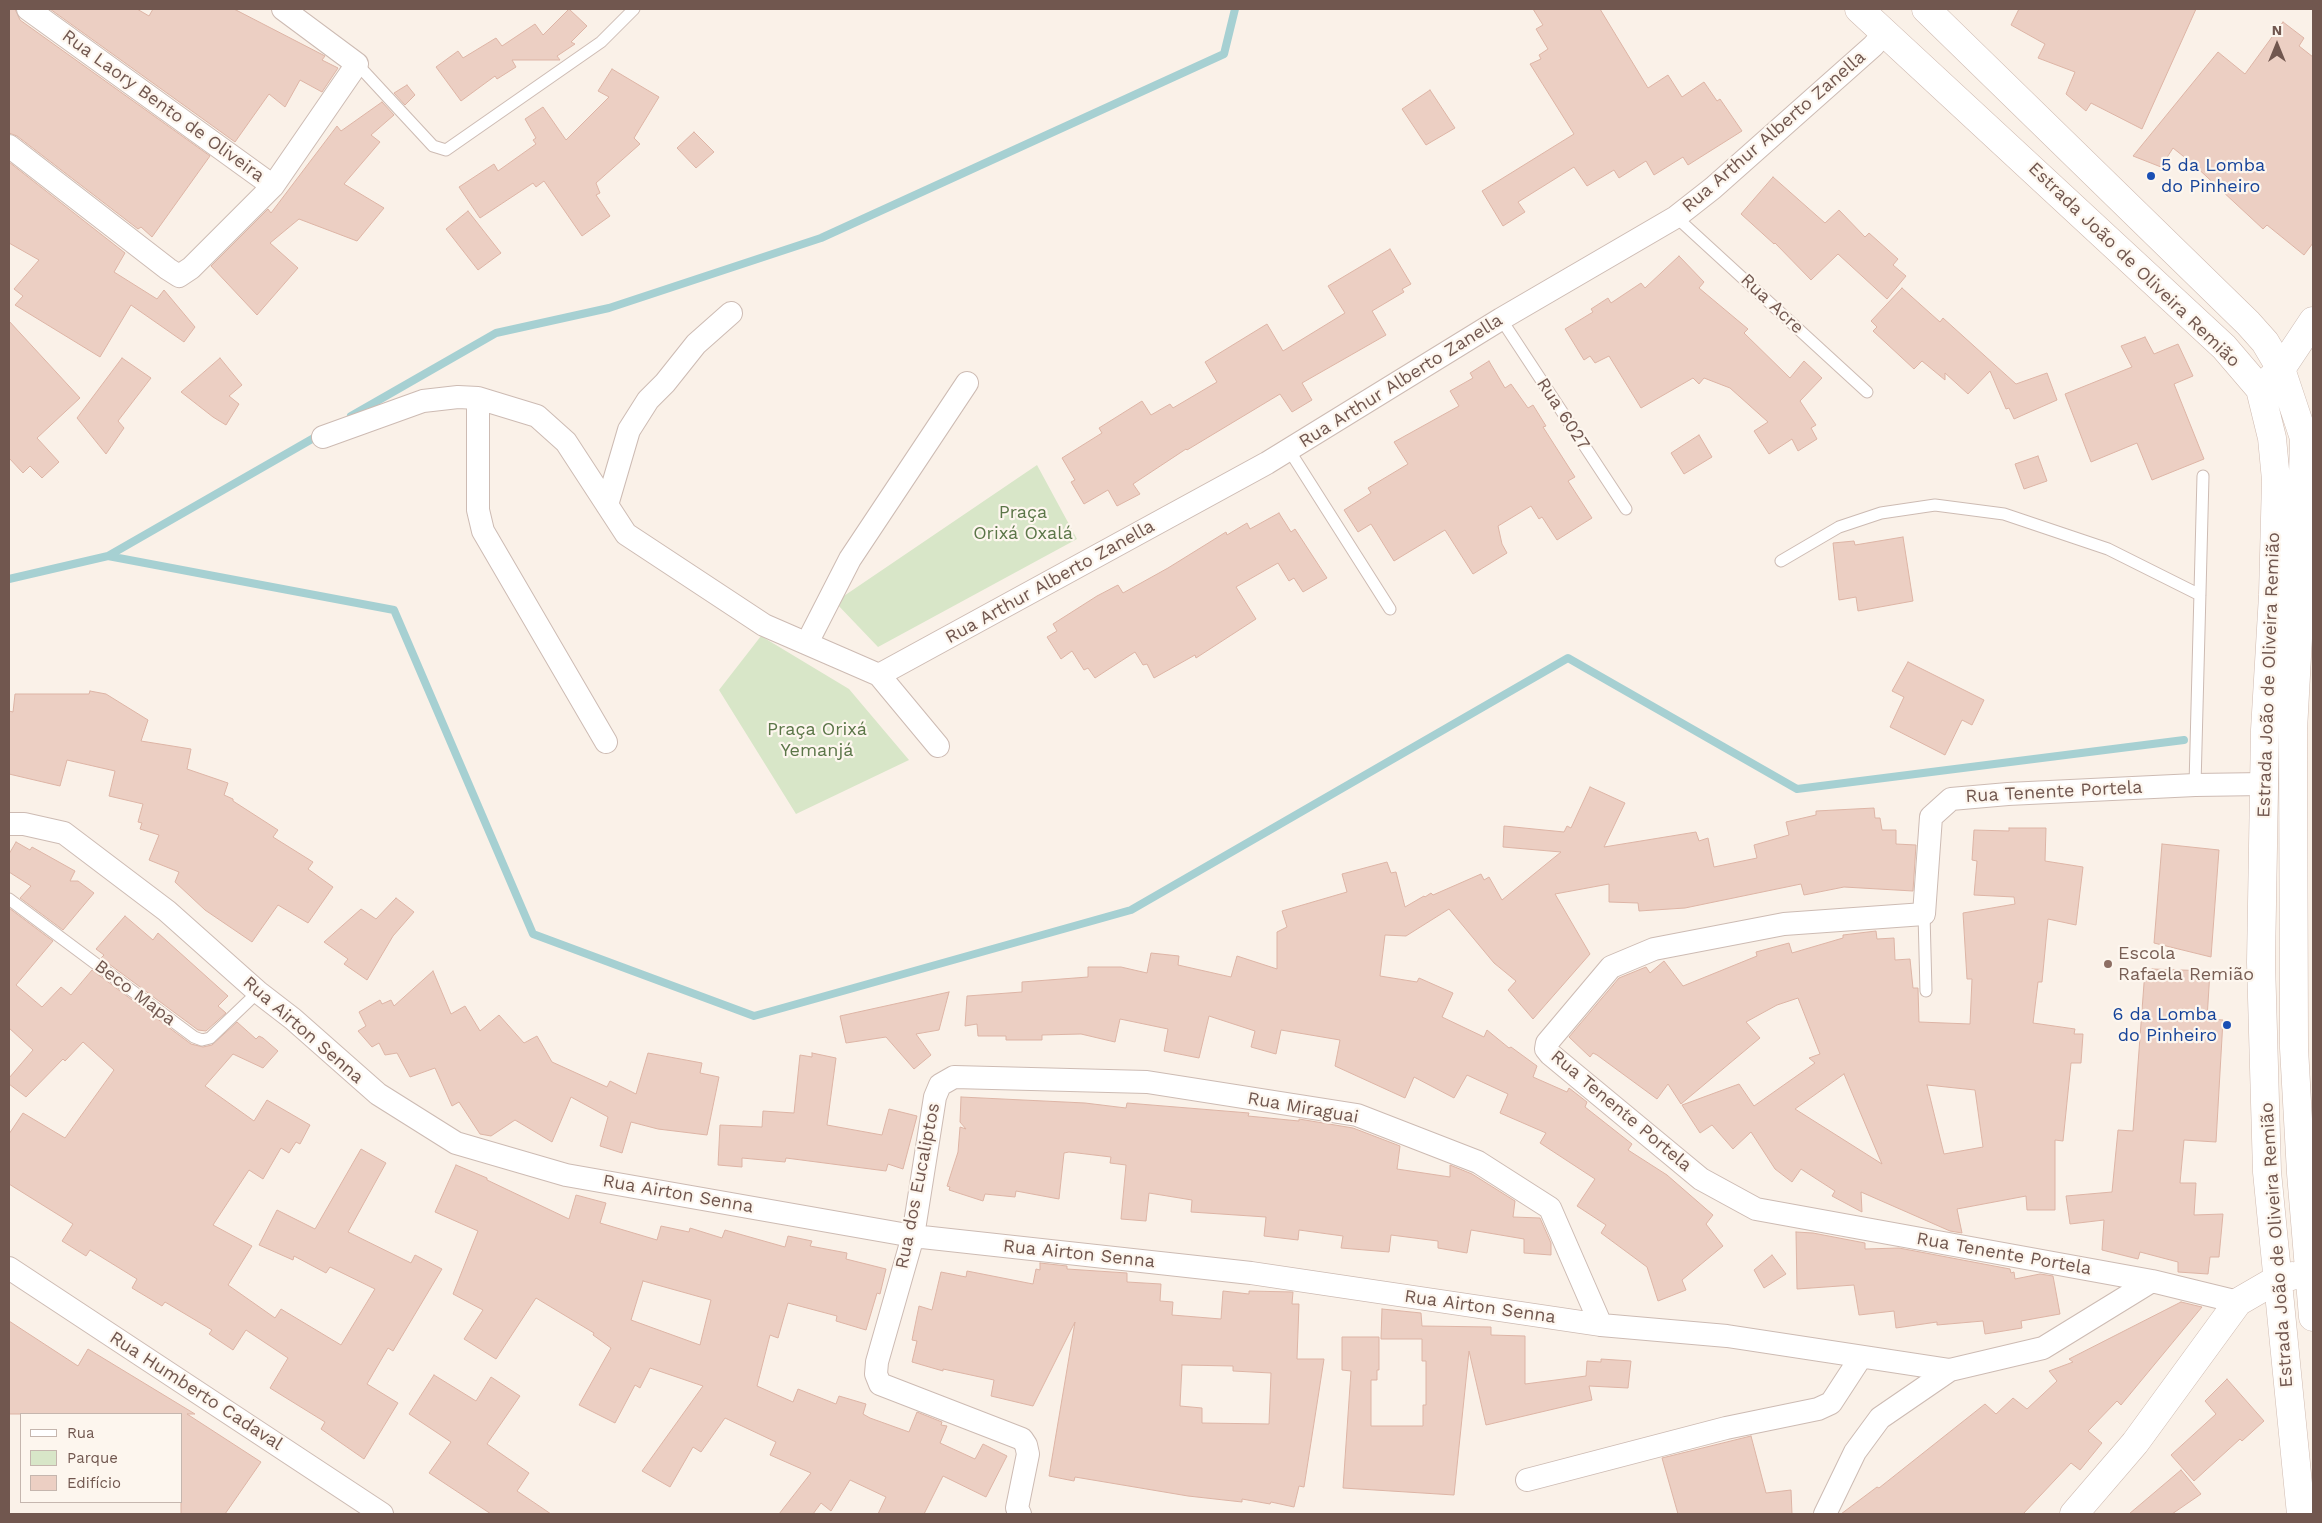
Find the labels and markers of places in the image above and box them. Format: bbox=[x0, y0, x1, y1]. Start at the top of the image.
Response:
place label: 5 da Lomba do Pinheiro bbox=[2161, 155, 2265, 198]
marker: 5 da Lomba do Pinheiro bbox=[2145, 170, 2157, 182]
place label: Escola Rafaela Remião bbox=[2118, 943, 2254, 986]
marker: Escola Rafaela Remião bbox=[2102, 958, 2114, 970]
place label: 6 da Lomba do Pinheiro bbox=[2112, 1004, 2217, 1046]
marker: 6 da Lomba do Pinheiro bbox=[2221, 1019, 2233, 1031]

